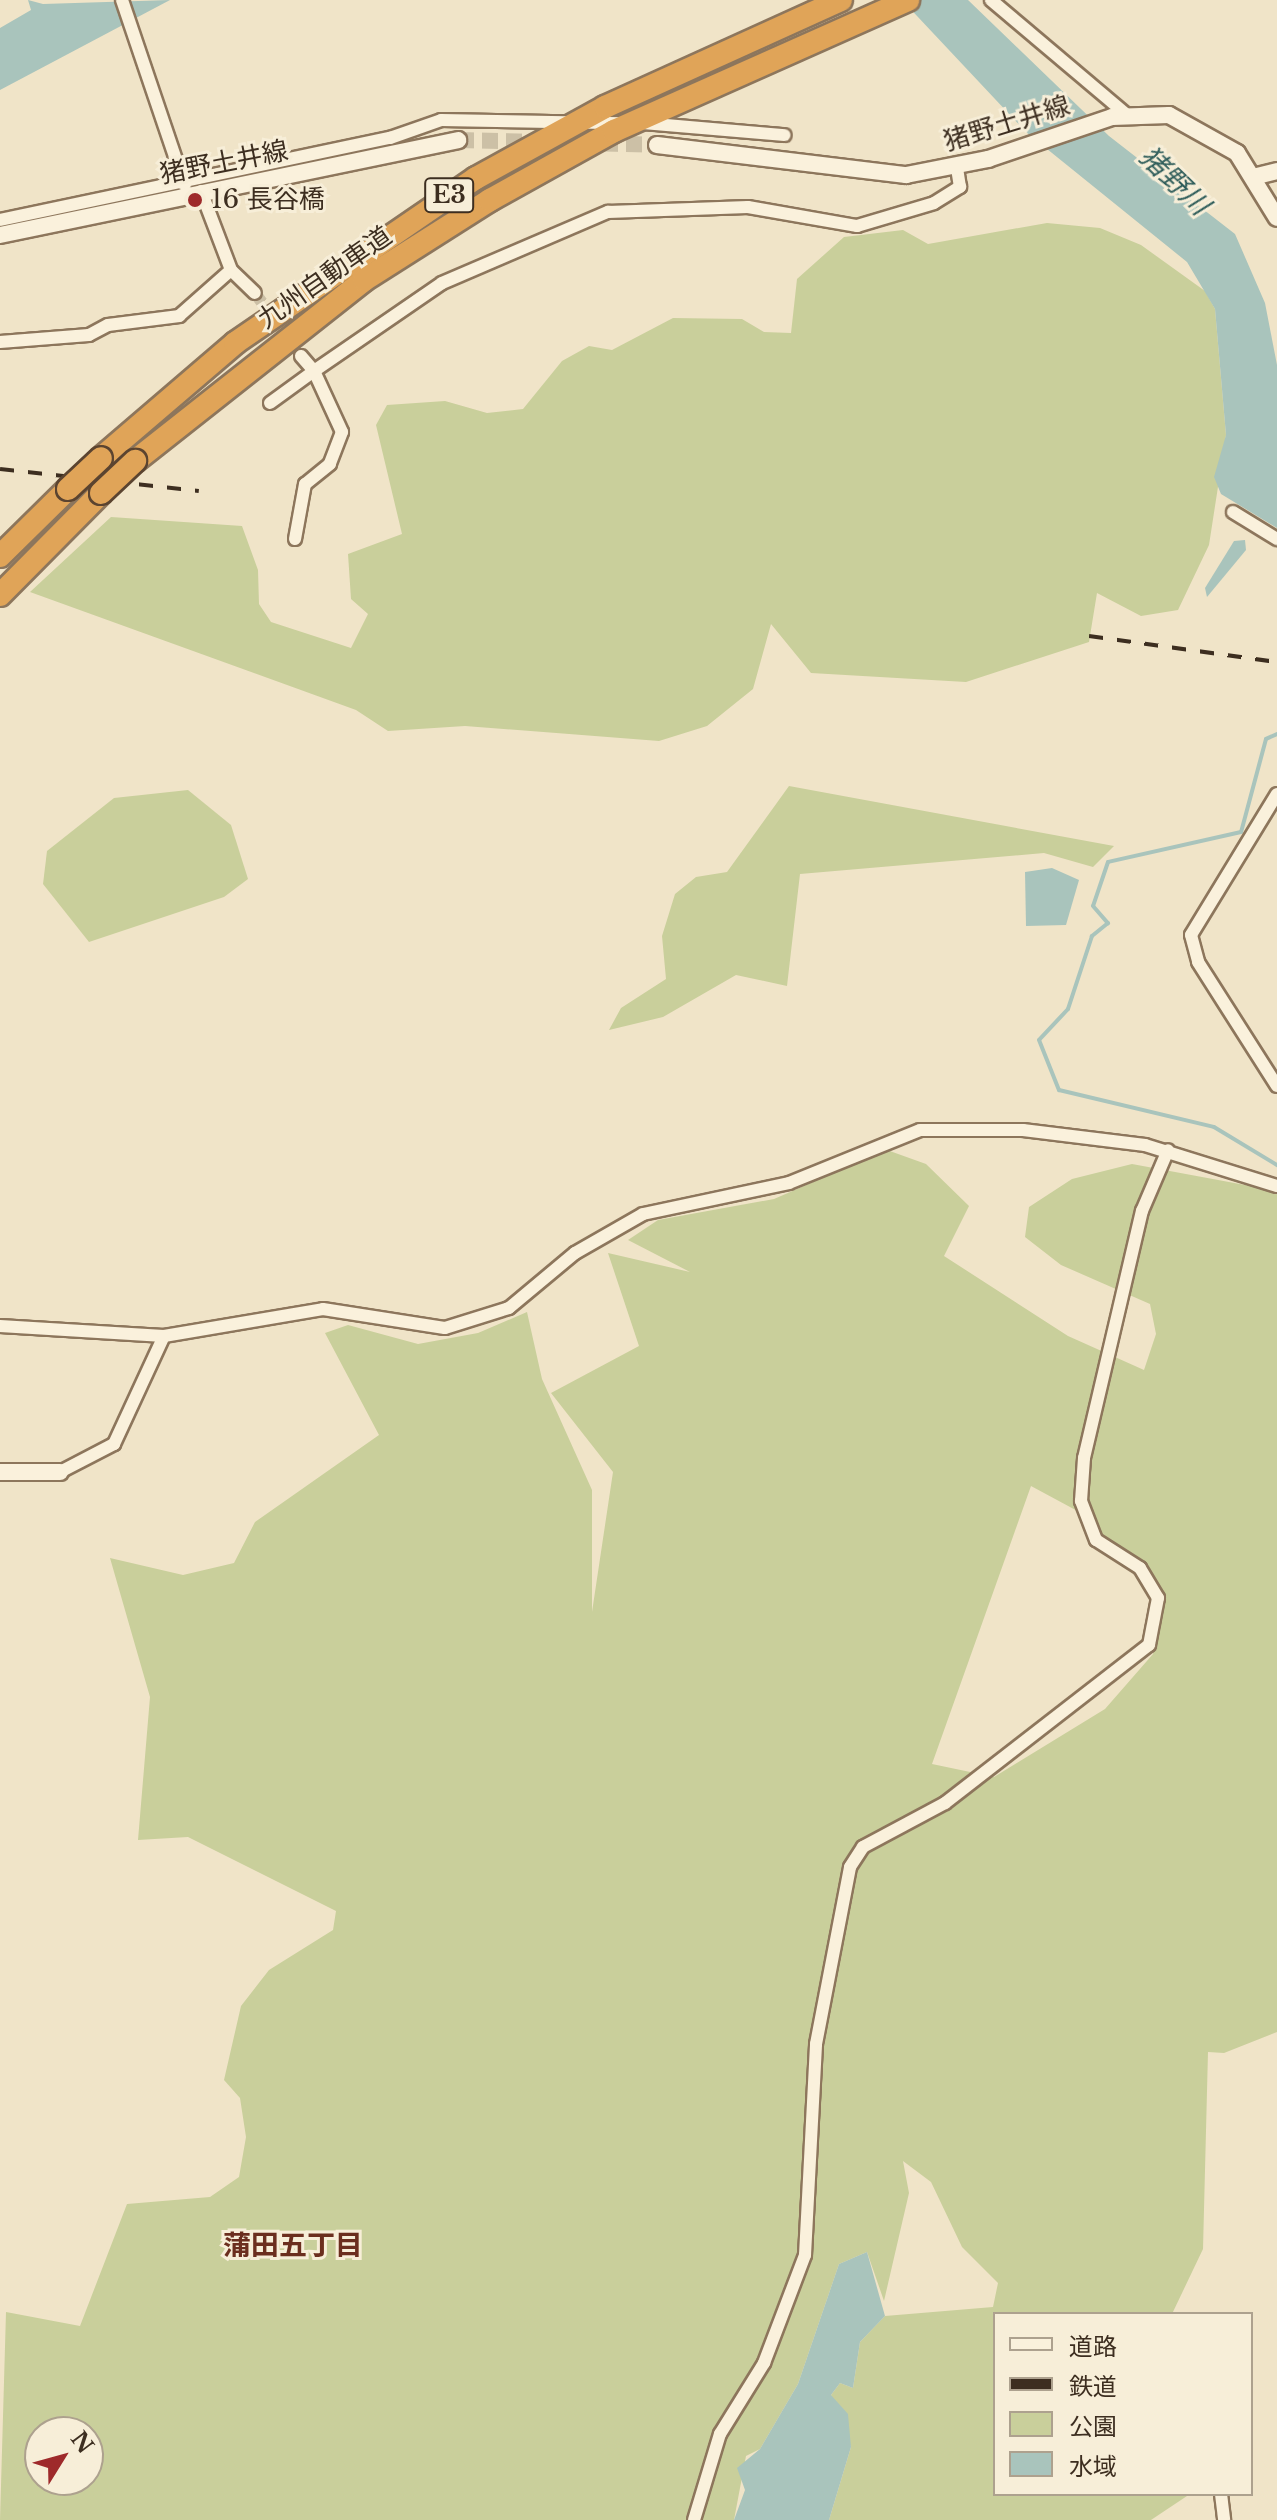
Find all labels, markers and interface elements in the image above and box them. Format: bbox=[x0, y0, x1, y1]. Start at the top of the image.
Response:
street label: 猪野土井線 bbox=[940, 90, 1074, 158]
street label: 猪野土井線 bbox=[157, 135, 291, 191]
water label: 猪野川 bbox=[1132, 140, 1216, 222]
road number: E3 bbox=[423, 175, 475, 215]
place label: 16 長谷橋 bbox=[211, 184, 325, 216]
marker: 16 長谷橋 bbox=[186, 191, 204, 209]
street label: 九州自動車道 bbox=[252, 220, 398, 336]
district label: 蒲田五丁目 bbox=[223, 2229, 363, 2263]
legend bbox=[993, 2312, 1253, 2496]
text: 道路 bbox=[1069, 2332, 1117, 2361]
text: 鉄道 bbox=[1069, 2372, 1117, 2401]
text: 公園 bbox=[1069, 2412, 1117, 2441]
north arrow bbox=[24, 2416, 104, 2496]
text: N bbox=[65, 2426, 99, 2459]
text: 水域 bbox=[1069, 2452, 1117, 2481]

